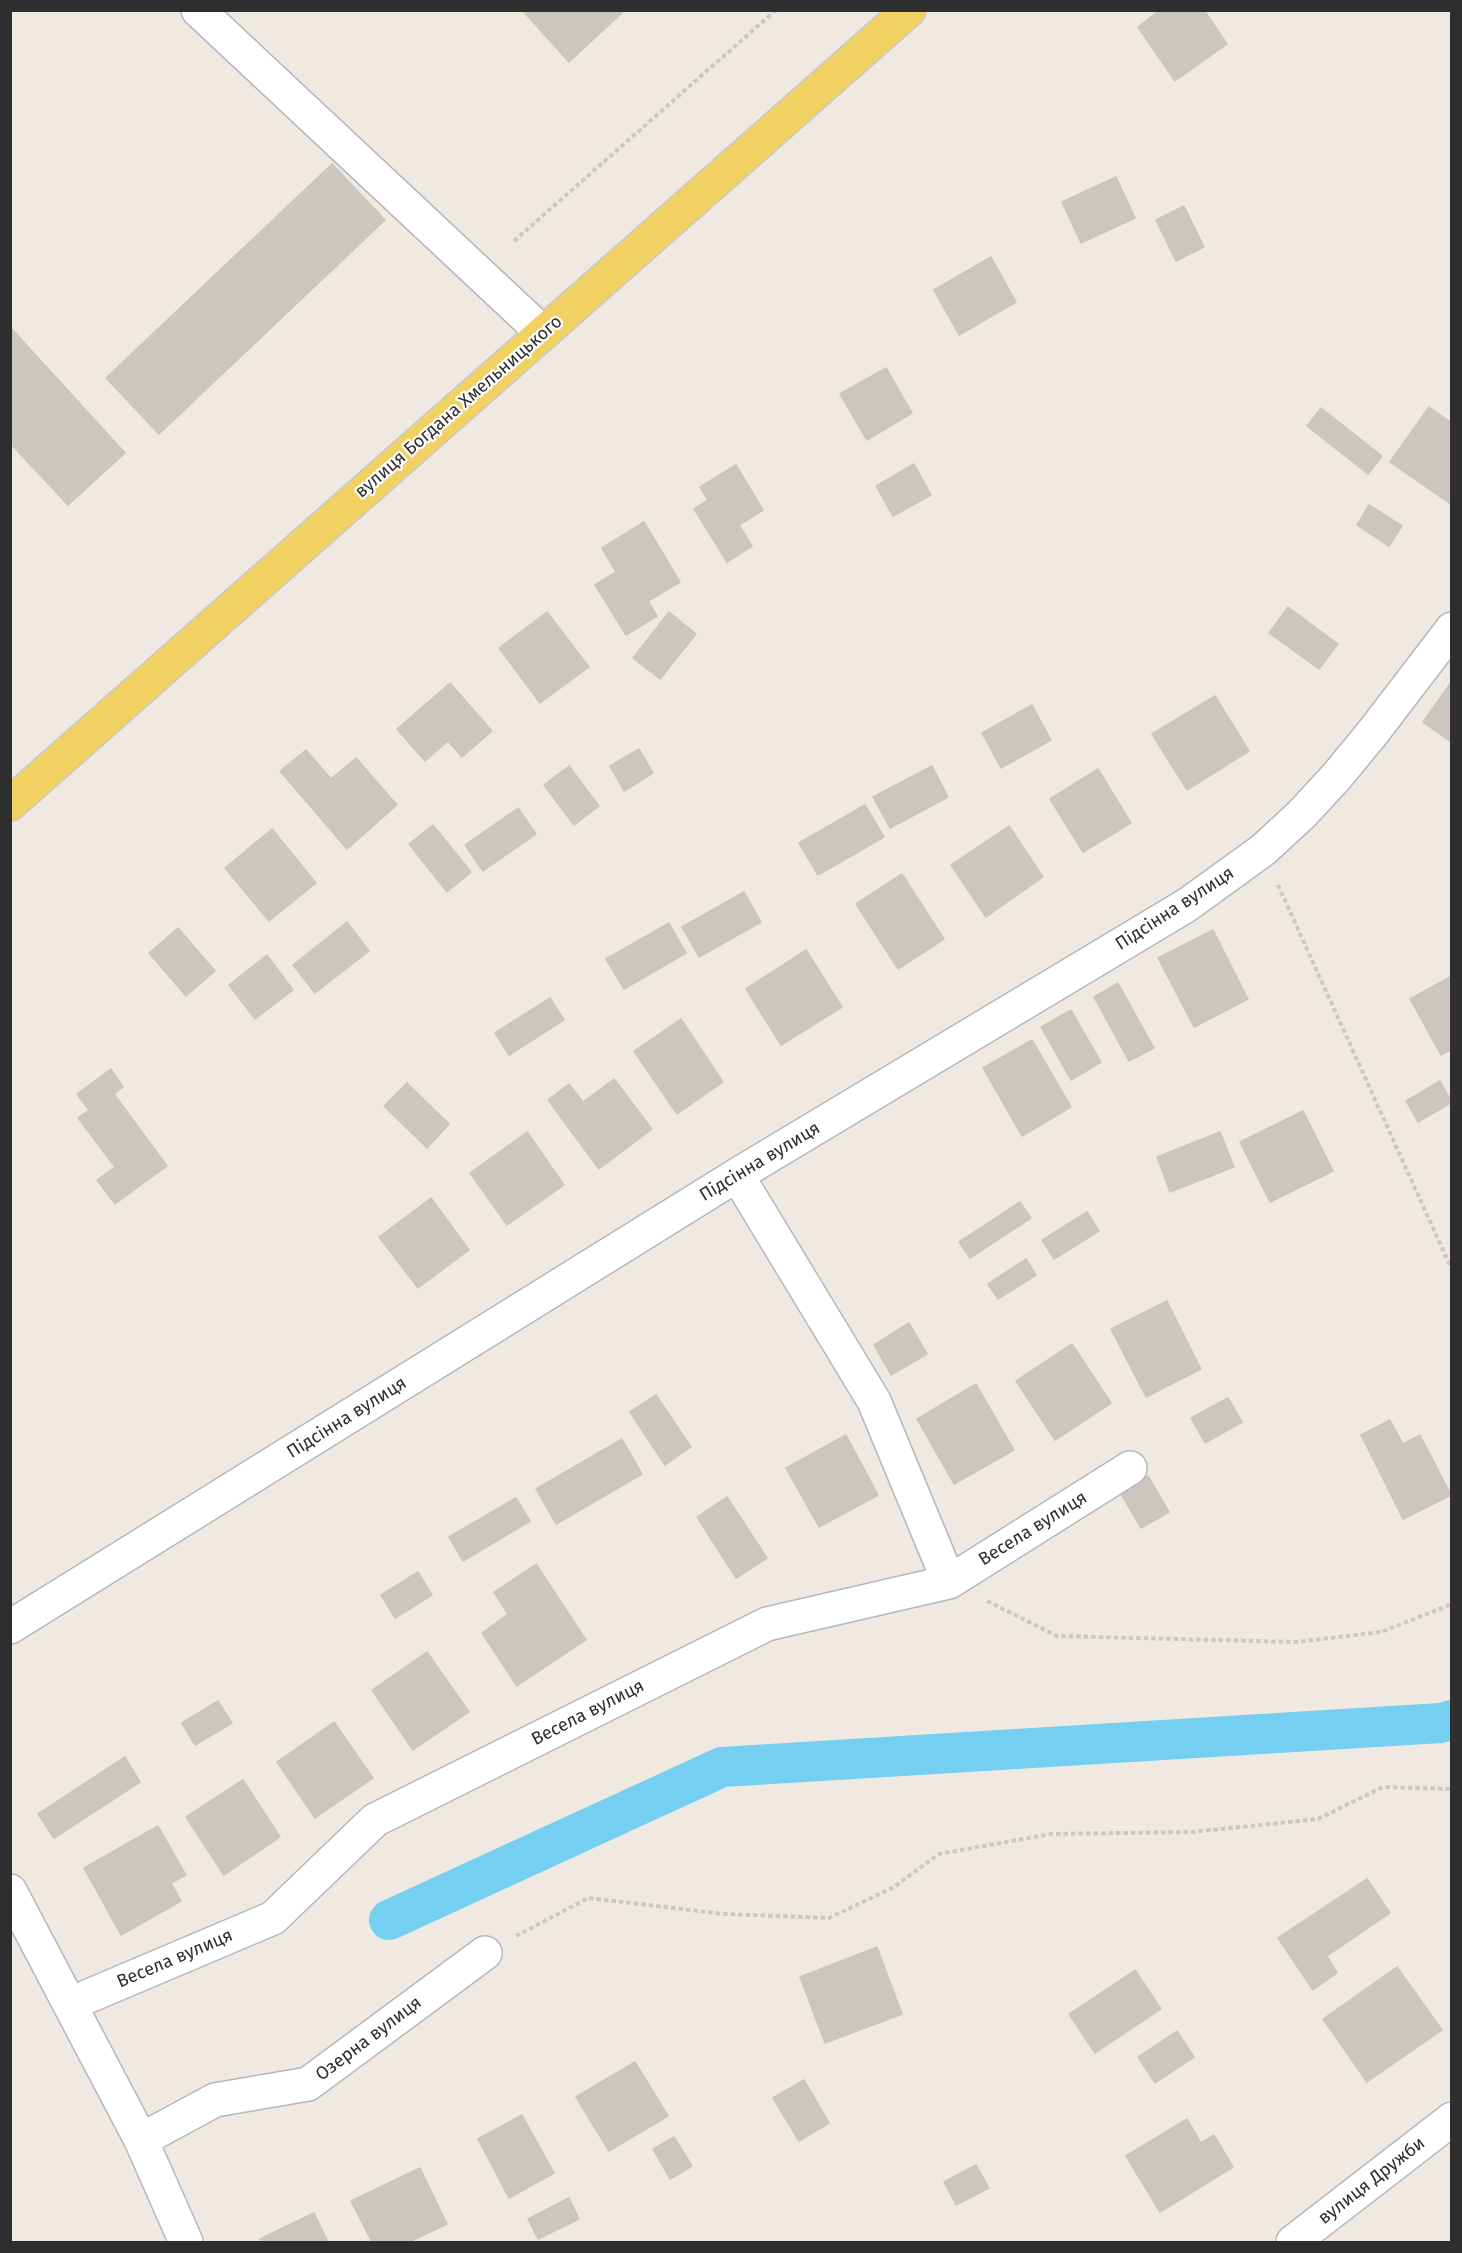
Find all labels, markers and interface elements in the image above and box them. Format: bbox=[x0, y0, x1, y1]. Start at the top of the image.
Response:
street label: вулиця Богдана Хмельницького bbox=[351, 311, 567, 503]
street label: Підсінна вулиця bbox=[1112, 863, 1238, 955]
street label: Підсінна вулиця bbox=[696, 1117, 824, 1207]
street label: Підсінна вулиця bbox=[283, 1373, 411, 1463]
street label: Весела вулиця bbox=[975, 1487, 1091, 1571]
street label: Весела вулиця bbox=[528, 1675, 648, 1751]
street label: Весела вулиця bbox=[114, 1925, 236, 1993]
street label: Озерна вулиця bbox=[312, 1992, 426, 2086]
street label: вулиця Дружби bbox=[1314, 2133, 1430, 2229]

